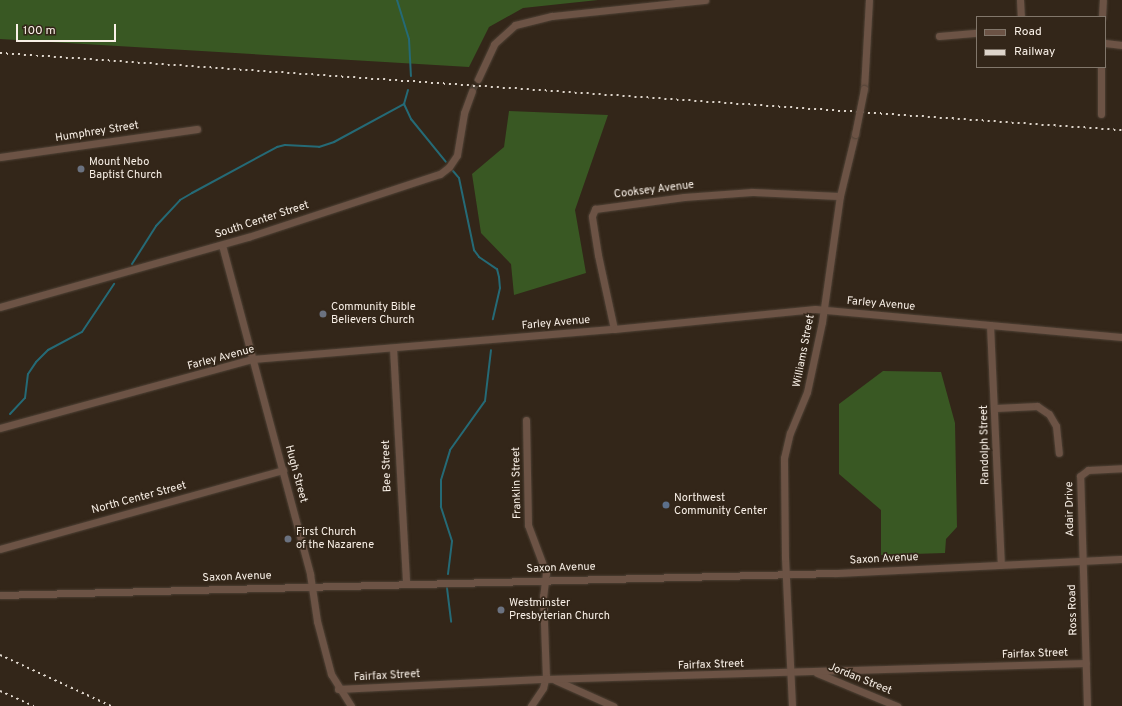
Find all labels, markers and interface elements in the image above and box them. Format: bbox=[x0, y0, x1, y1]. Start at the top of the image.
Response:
scale bar bbox=[18, 16, 118, 42]
legend bbox=[976, 16, 1106, 68]
text: 100 m bbox=[23, 23, 56, 39]
text: Road bbox=[1014, 24, 1042, 40]
text: Railway bbox=[1014, 44, 1055, 60]
street label: Humphrey Street bbox=[54, 119, 140, 145]
place label: Mount Nebo Baptist Church bbox=[89, 156, 162, 182]
marker: Mount Nebo Baptist Church bbox=[76, 164, 86, 174]
street label: Cooksey Avenue bbox=[613, 179, 695, 201]
street label: South Center Street bbox=[213, 199, 311, 241]
street label: Farley Avenue bbox=[846, 294, 916, 314]
place label: Community Bible Believers Church bbox=[331, 301, 416, 327]
marker: Community Bible Believers Church bbox=[318, 309, 328, 319]
street label: Farley Avenue bbox=[521, 313, 591, 333]
street label: Williams Street bbox=[790, 313, 818, 389]
street label: Farley Avenue bbox=[186, 343, 256, 373]
street label: Randolph Street bbox=[978, 405, 992, 485]
street label: Bee Street bbox=[379, 440, 395, 492]
street label: Hugh Street bbox=[282, 444, 310, 504]
street label: Franklin Street bbox=[510, 447, 524, 519]
street label: North Center Street bbox=[90, 479, 188, 517]
street label: Adair Drive bbox=[1063, 481, 1077, 537]
place label: Northwest Community Center bbox=[674, 492, 767, 518]
marker: Northwest Community Center bbox=[661, 500, 671, 510]
place label: First Church of the Nazarene bbox=[296, 526, 374, 552]
marker: First Church of the Nazarene bbox=[283, 534, 293, 544]
street label: Saxon Avenue bbox=[849, 551, 919, 567]
street label: Saxon Avenue bbox=[526, 560, 596, 576]
street label: Saxon Avenue bbox=[202, 569, 272, 585]
street label: Ross Road bbox=[1066, 584, 1080, 636]
place label: Westminster Presbyterian Church bbox=[509, 597, 610, 623]
marker: Westminster Presbyterian Church bbox=[496, 605, 506, 615]
street label: Fairfax Street bbox=[1002, 646, 1068, 662]
street label: Fairfax Street bbox=[678, 657, 744, 673]
street label: Jordan Street bbox=[826, 660, 894, 698]
street label: Fairfax Street bbox=[354, 668, 420, 684]

